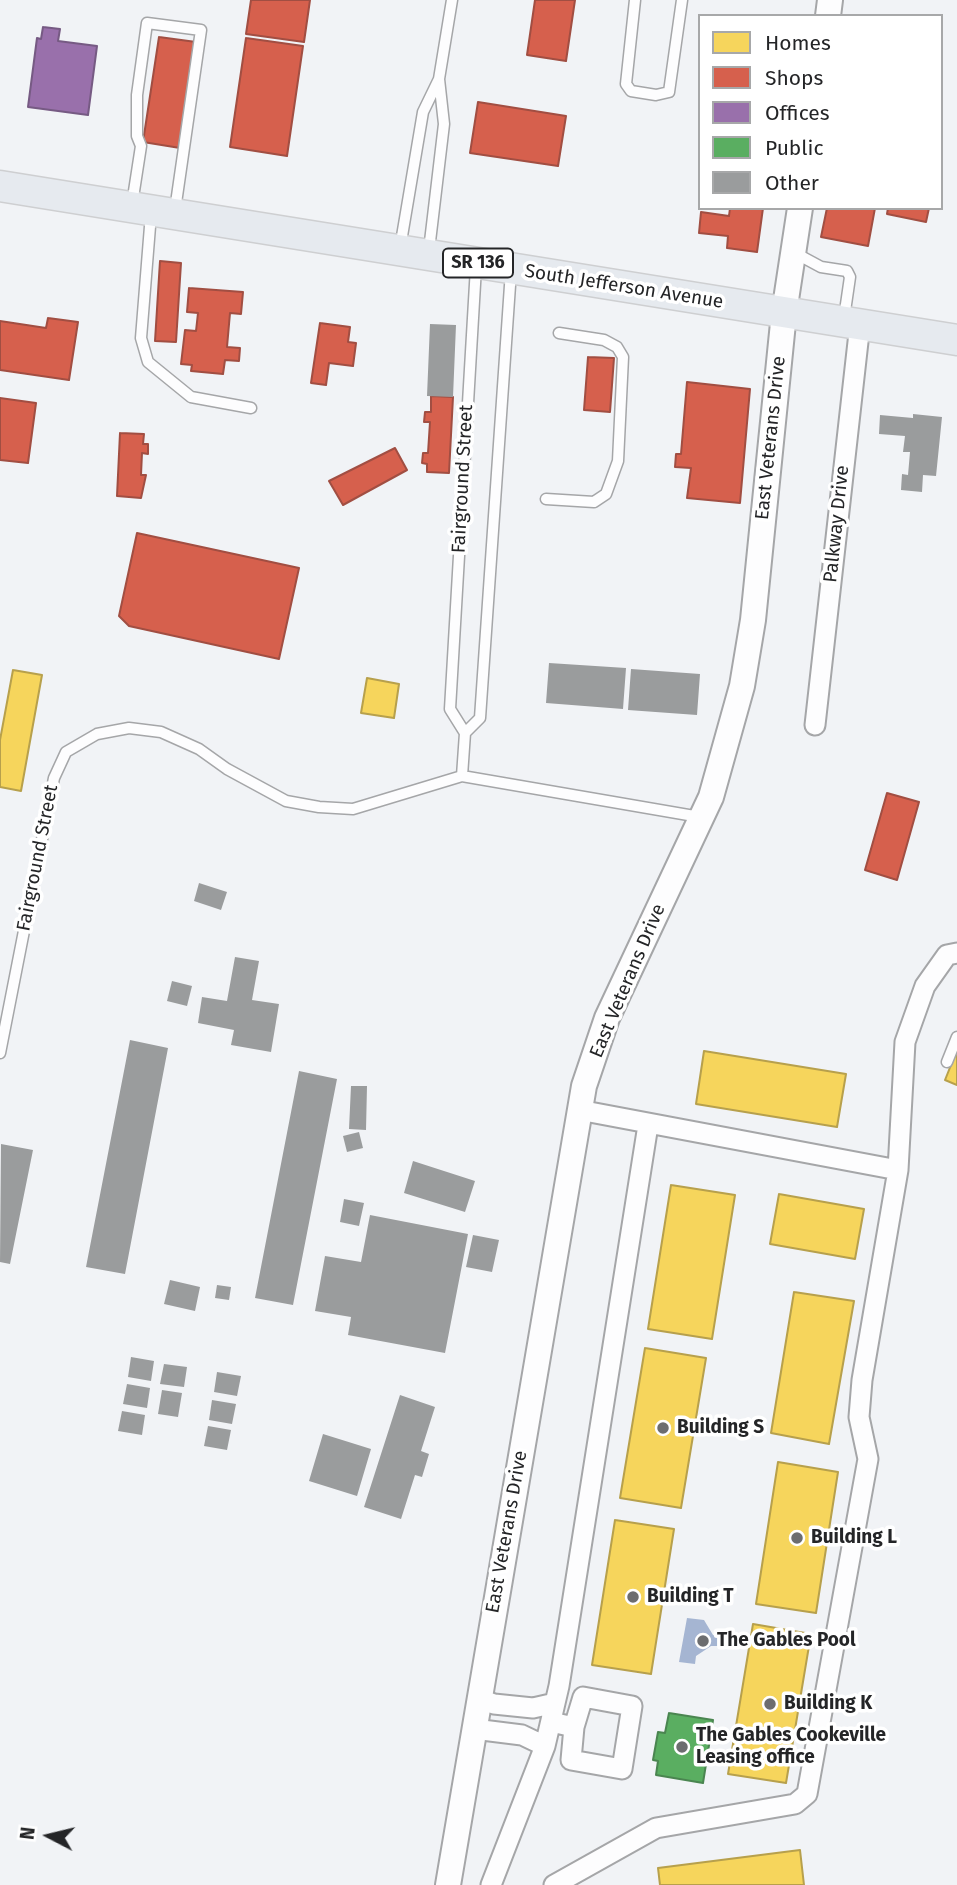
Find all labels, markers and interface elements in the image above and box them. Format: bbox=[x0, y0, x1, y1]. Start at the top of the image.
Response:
legend bbox=[698, 14, 943, 210]
text: Homes bbox=[765, 30, 831, 56]
text: Shops bbox=[765, 65, 823, 91]
text: Offices bbox=[765, 100, 830, 126]
text: Public bbox=[765, 135, 823, 161]
text: Other bbox=[765, 170, 819, 196]
road number: SR 136 bbox=[443, 248, 513, 278]
street label: South Jefferson Avenue bbox=[523, 260, 725, 314]
street label: East Veterans Drive bbox=[751, 355, 791, 521]
street label: Fairground Street bbox=[448, 404, 478, 554]
street label: Palkway Drive bbox=[820, 464, 854, 584]
street label: Fairground Street bbox=[13, 783, 63, 933]
street label: East Veterans Drive bbox=[585, 901, 671, 1061]
place label: Building S bbox=[677, 1417, 764, 1439]
marker: Building S bbox=[655, 1420, 671, 1436]
street label: East Veterans Drive bbox=[481, 1449, 533, 1615]
place label: Building L bbox=[811, 1527, 897, 1549]
marker: Building L bbox=[789, 1530, 805, 1546]
place label: Building T bbox=[647, 1586, 733, 1608]
marker: Building T bbox=[625, 1589, 641, 1605]
place label: The Gables Pool bbox=[717, 1630, 856, 1652]
marker: The Gables Pool bbox=[695, 1633, 711, 1649]
place label: Building K bbox=[784, 1693, 872, 1715]
marker: Building K bbox=[762, 1696, 778, 1712]
place label: The Gables Cookeville Leasing office bbox=[696, 1725, 886, 1769]
marker: The Gables Cookeville Leasing office bbox=[674, 1739, 690, 1755]
north arrow bbox=[14, 1801, 84, 1871]
text: N bbox=[15, 1826, 40, 1841]

